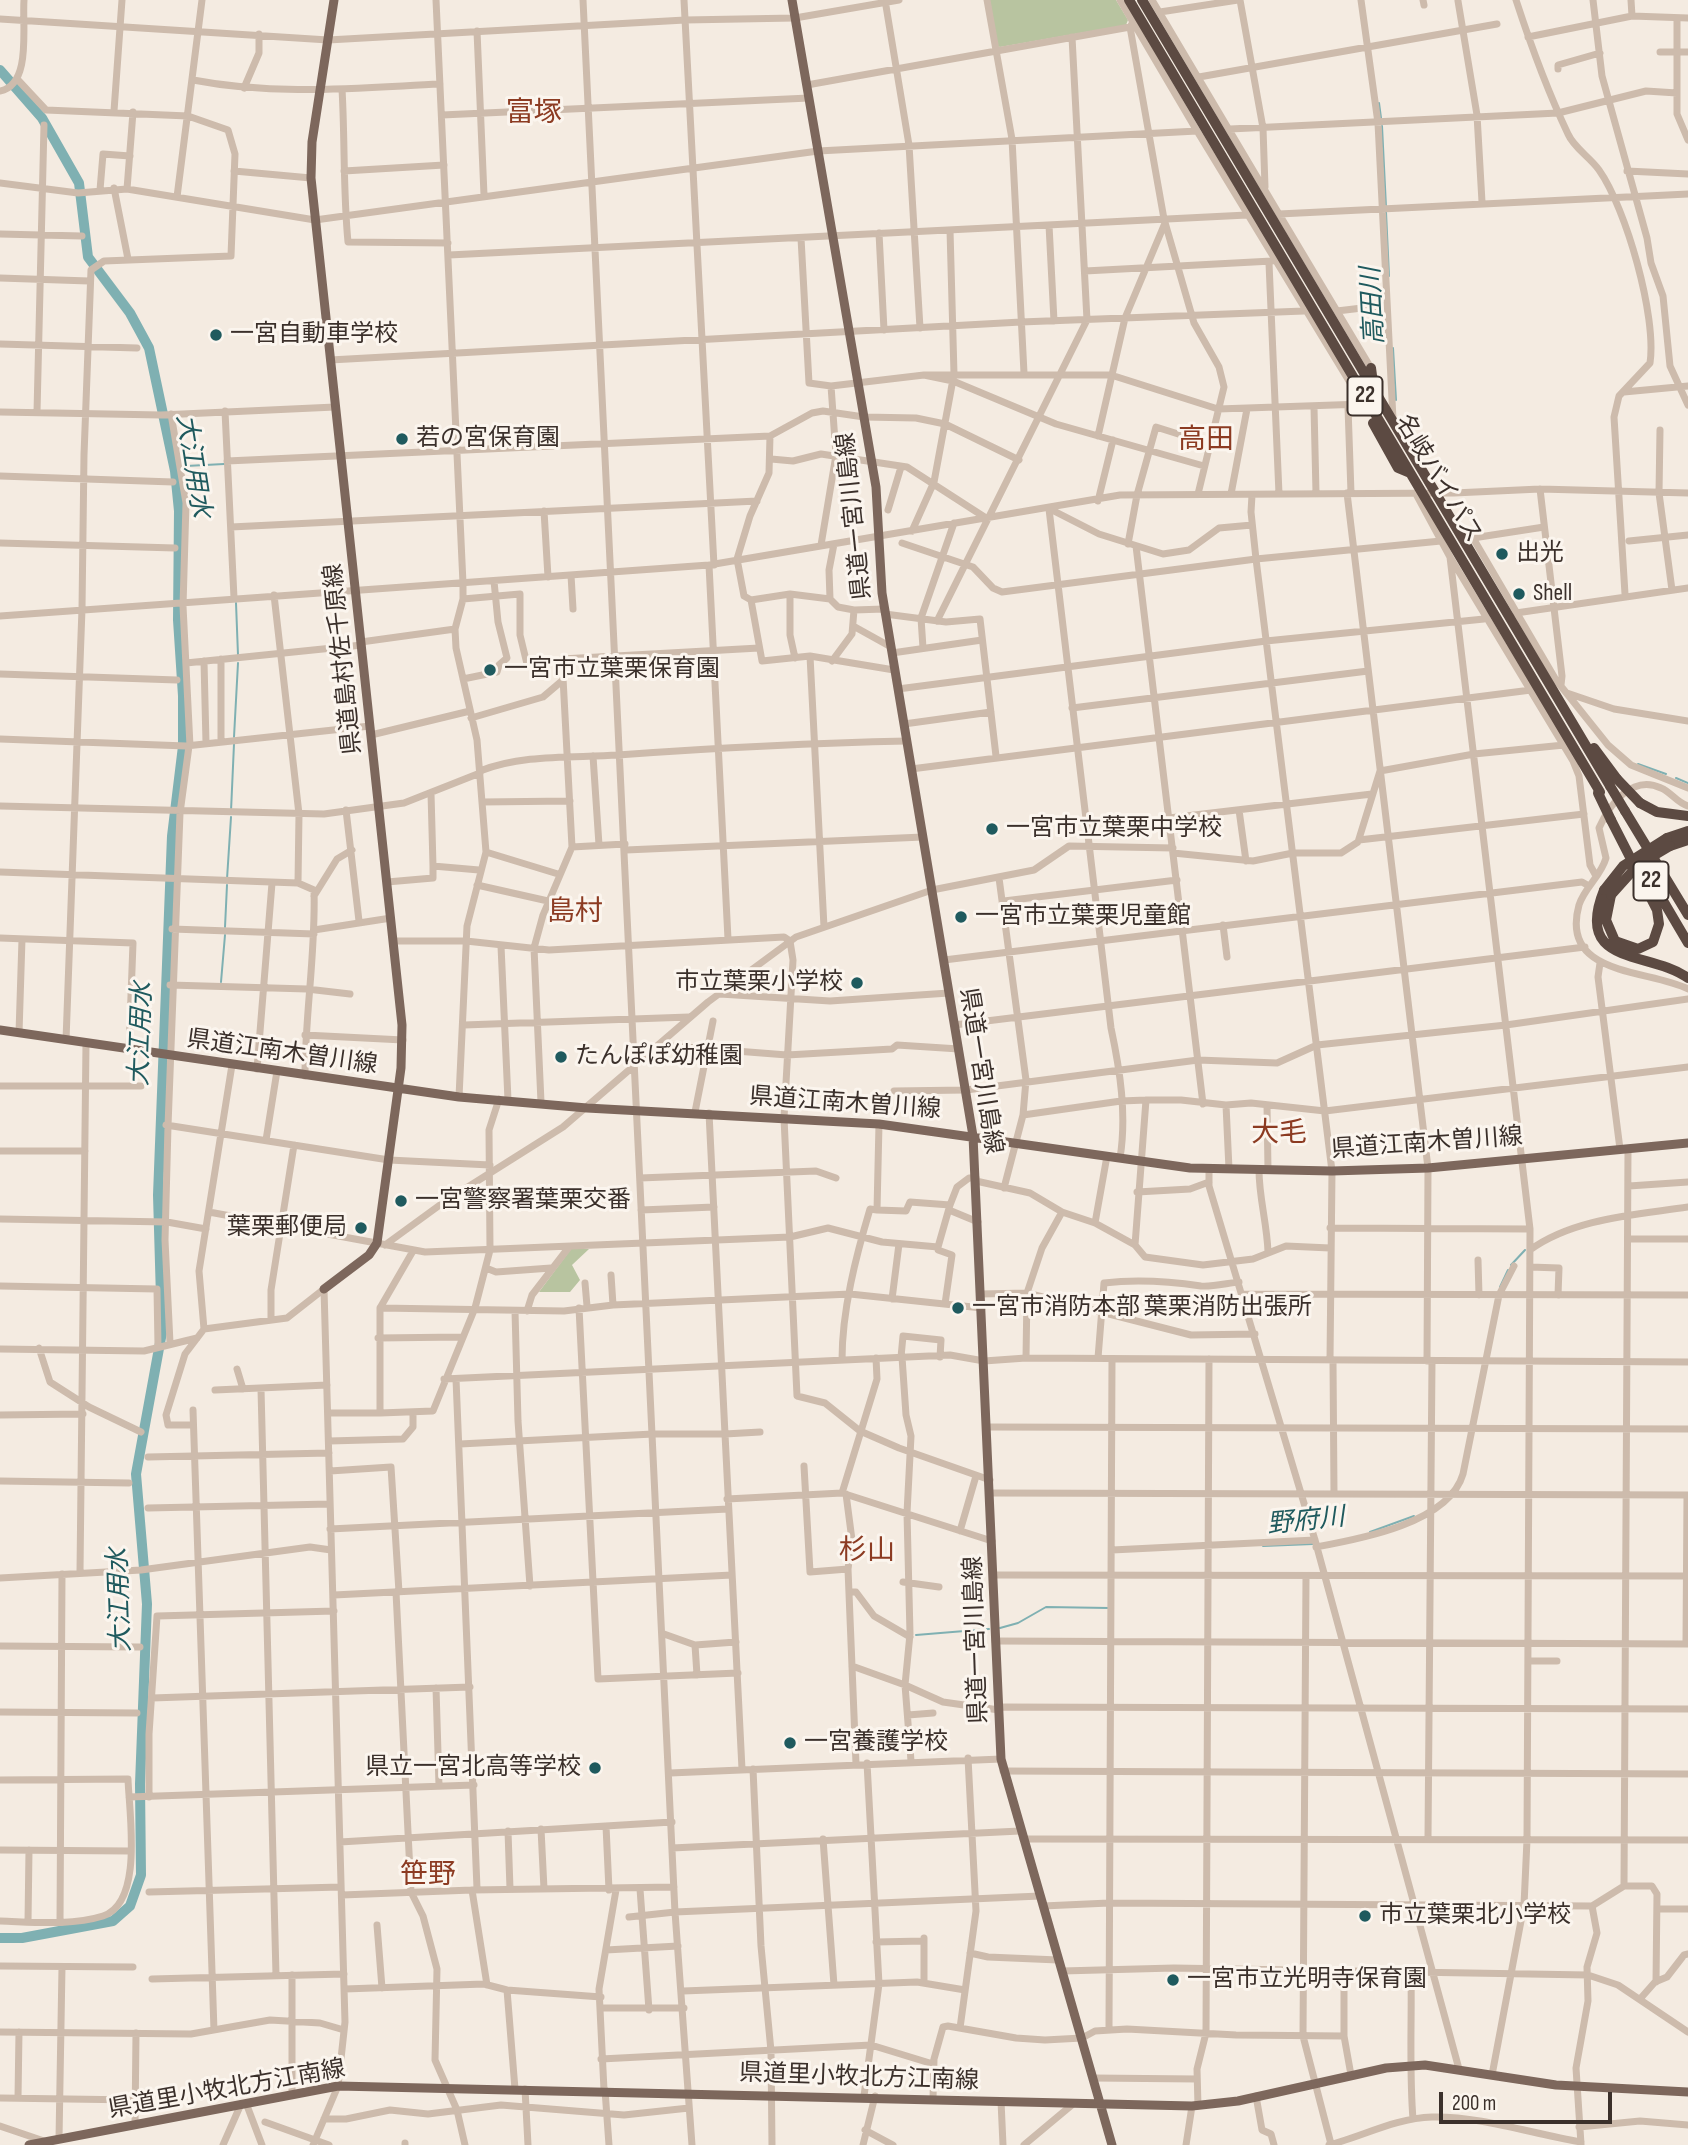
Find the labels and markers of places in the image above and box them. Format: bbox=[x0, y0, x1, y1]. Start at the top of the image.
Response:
place label: 一宮自動車学校 bbox=[230, 321, 398, 349]
marker: 一宮自動車学校 bbox=[208, 327, 224, 343]
place label: 若の宮保育園 bbox=[416, 425, 560, 453]
marker: 若の宮保育園 bbox=[394, 431, 410, 447]
place label: 出光 bbox=[1516, 540, 1564, 568]
marker: 出光 bbox=[1494, 546, 1510, 562]
place label: Shell bbox=[1533, 580, 1572, 608]
marker: Shell bbox=[1511, 586, 1527, 602]
place label: 一宮市立葉栗保育園 bbox=[504, 656, 720, 684]
marker: 一宮市立葉栗保育園 bbox=[482, 662, 498, 678]
place label: 一宮市立葉栗中学校 bbox=[1006, 815, 1222, 843]
marker: 一宮市立葉栗中学校 bbox=[984, 821, 1000, 837]
place label: 一宮市立葉栗児童館 bbox=[975, 903, 1191, 931]
marker: 一宮市立葉栗児童館 bbox=[953, 909, 969, 925]
place label: 市立葉栗小学校 bbox=[675, 969, 843, 997]
marker: 市立葉栗小学校 bbox=[849, 975, 865, 991]
place label: たんぽぽ幼稚園 bbox=[575, 1043, 743, 1071]
marker: たんぽぽ幼稚園 bbox=[553, 1049, 569, 1065]
place label: 一宮警察署葉栗交番 bbox=[415, 1187, 631, 1215]
marker: 一宮警察署葉栗交番 bbox=[393, 1193, 409, 1209]
place label: 葉栗郵便局 bbox=[227, 1214, 347, 1242]
marker: 葉栗郵便局 bbox=[353, 1220, 369, 1236]
place label: 一宮市消防本部 葉栗消防出張所 bbox=[972, 1294, 1312, 1322]
marker: 一宮市消防本部 葉栗消防出張所 bbox=[950, 1300, 966, 1316]
place label: 一宮養護学校 bbox=[804, 1729, 948, 1757]
marker: 一宮養護学校 bbox=[782, 1735, 798, 1751]
place label: 県立一宮北高等学校 bbox=[365, 1754, 581, 1782]
marker: 県立一宮北高等学校 bbox=[587, 1760, 603, 1776]
place label: 市立葉栗北小学校 bbox=[1379, 1902, 1571, 1930]
marker: 市立葉栗北小学校 bbox=[1357, 1908, 1373, 1924]
place label: 一宮市立光明寺保育園 bbox=[1187, 1966, 1427, 1994]
marker: 一宮市立光明寺保育園 bbox=[1165, 1972, 1181, 1988]

